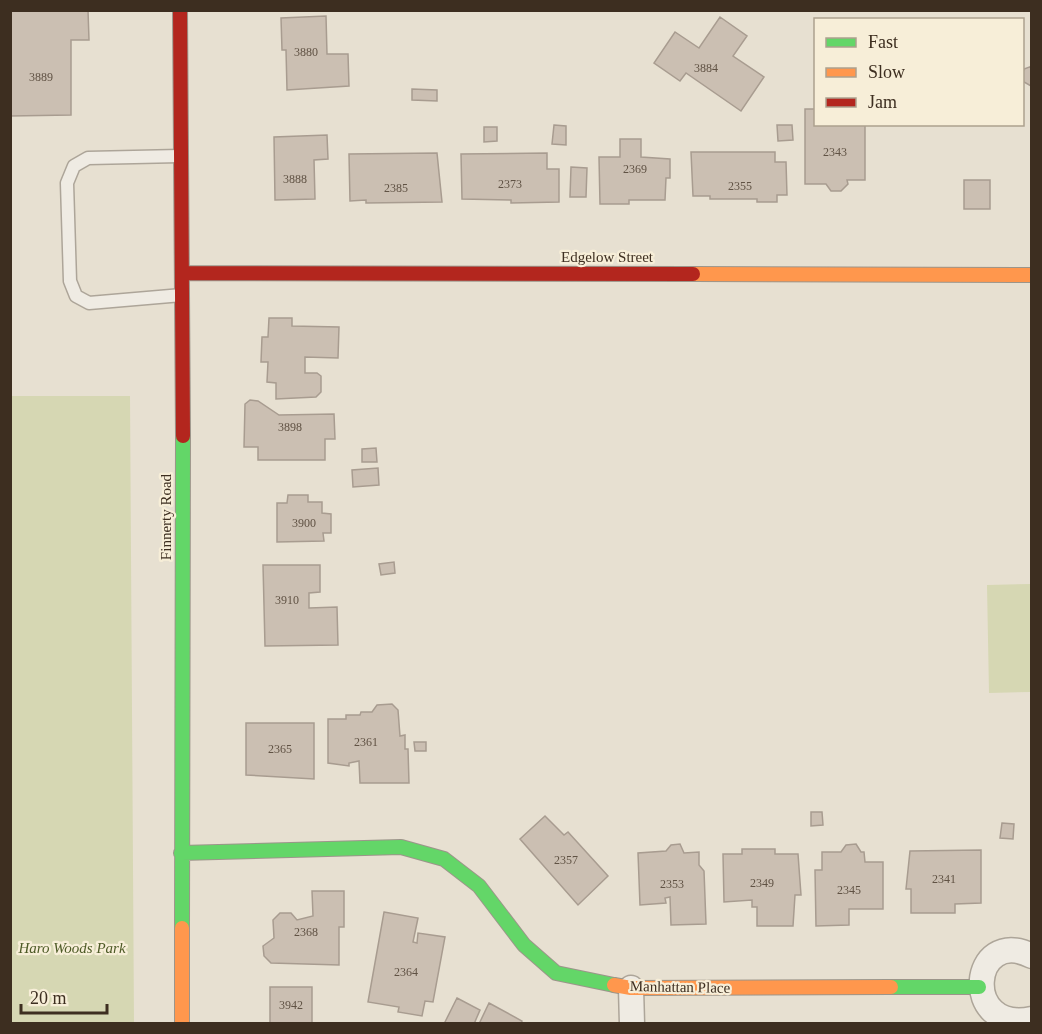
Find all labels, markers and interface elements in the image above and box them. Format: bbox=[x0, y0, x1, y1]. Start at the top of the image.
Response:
legend bbox=[814, 18, 1024, 126]
text: Fast bbox=[868, 32, 898, 52]
house number: 3880 bbox=[294, 45, 318, 59]
house number: 3884 bbox=[694, 61, 718, 75]
text: Slow bbox=[868, 62, 905, 82]
house number: 3889 bbox=[29, 70, 53, 84]
text: Jam bbox=[868, 92, 897, 112]
house number: 2343 bbox=[823, 145, 847, 159]
house number: 2369 bbox=[623, 162, 647, 176]
house number: 3888 bbox=[283, 172, 307, 186]
house number: 2373 bbox=[498, 177, 522, 191]
house number: 2355 bbox=[728, 179, 752, 193]
house number: 2385 bbox=[384, 181, 408, 195]
street label: Edgelow Street bbox=[561, 249, 654, 265]
house number: 3898 bbox=[278, 420, 302, 434]
street label: Finnerty Road bbox=[158, 473, 174, 560]
house number: 3900 bbox=[292, 516, 316, 530]
house number: 3910 bbox=[275, 593, 299, 607]
house number: 2361 bbox=[354, 735, 378, 749]
house number: 2365 bbox=[268, 742, 292, 756]
house number: 2357 bbox=[554, 853, 578, 867]
house number: 2341 bbox=[932, 872, 956, 886]
house number: 2349 bbox=[750, 876, 774, 890]
house number: 2353 bbox=[660, 877, 684, 891]
house number: 2345 bbox=[837, 883, 861, 897]
house number: 2368 bbox=[294, 925, 318, 939]
park label: Haro Woods Park bbox=[17, 940, 126, 956]
house number: 2364 bbox=[394, 965, 418, 979]
scale bar bbox=[21, 977, 106, 1015]
street label: Manhattan Place bbox=[630, 978, 731, 996]
text: 20 m bbox=[30, 988, 67, 1008]
house number: 3942 bbox=[279, 998, 303, 1012]

